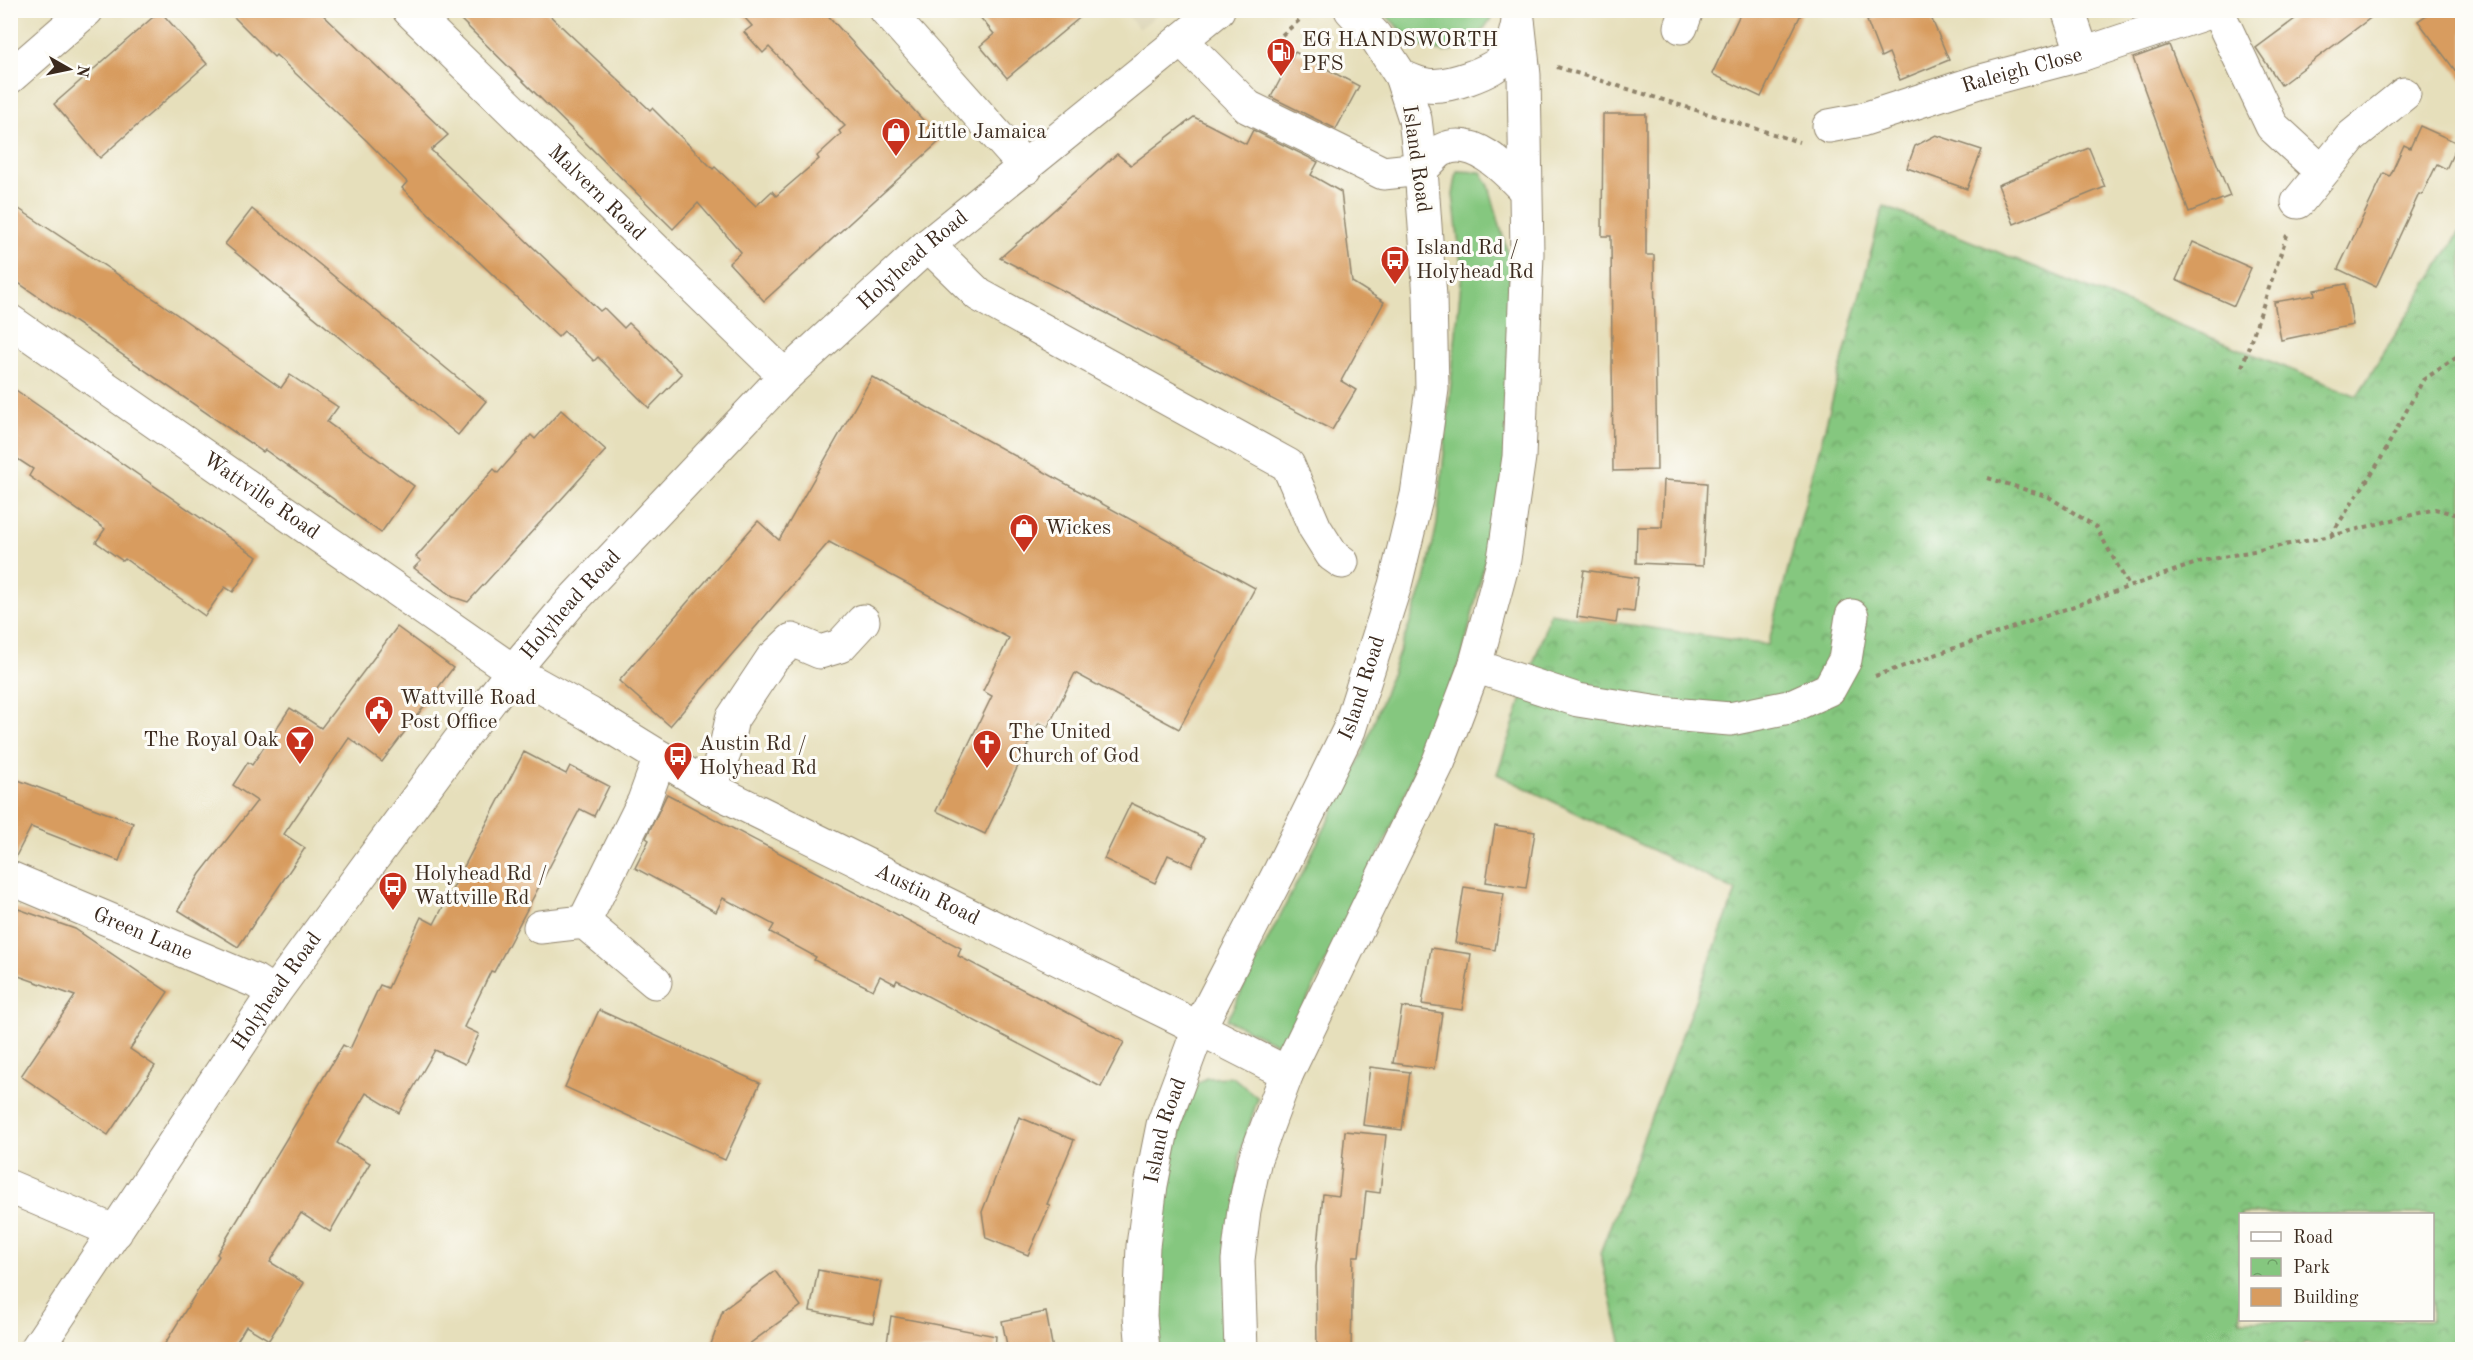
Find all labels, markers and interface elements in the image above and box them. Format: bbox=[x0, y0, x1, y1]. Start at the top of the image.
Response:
place label: EG HANDSWORTH PFS bbox=[1302, 30, 1498, 75]
fuel station icon: EG HANDSWORTH PFS bbox=[1265, 36, 1297, 78]
north arrow bbox=[39, 39, 99, 99]
street label: Raleigh Close bbox=[1959, 44, 2085, 97]
text: N bbox=[73, 64, 91, 79]
street label: Island Road bbox=[1398, 104, 1434, 214]
shop icon: Little Jamaica bbox=[880, 116, 912, 158]
place label: Little Jamaica bbox=[917, 122, 1047, 143]
street label: Malvern Road bbox=[544, 141, 649, 244]
street label: Holyhead Road bbox=[854, 207, 972, 314]
place label: Island Rd / Holyhead Rd bbox=[1416, 238, 1534, 283]
bus stop icon: Island Rd / Holyhead Rd bbox=[1379, 244, 1411, 286]
street label: Wattville Road bbox=[199, 448, 323, 543]
shop icon: Wickes bbox=[1008, 512, 1040, 554]
place label: Wickes bbox=[1045, 518, 1111, 539]
street label: Holyhead Road bbox=[517, 546, 625, 664]
street label: Island Road bbox=[1335, 633, 1389, 744]
place label: Wattville Road Post Office bbox=[400, 688, 536, 733]
public building icon: Wattville Road Post Office bbox=[363, 694, 395, 736]
place label: The United Church of God bbox=[1008, 722, 1140, 767]
bar icon: The Royal Oak bbox=[284, 724, 316, 766]
church icon: The United Church of God bbox=[971, 728, 1003, 770]
place label: The Royal Oak bbox=[143, 730, 279, 751]
place label: Austin Rd / Holyhead Rd bbox=[699, 734, 817, 779]
bus stop icon: Austin Rd / Holyhead Rd bbox=[662, 740, 694, 782]
street label: Austin Road bbox=[872, 860, 983, 929]
place label: Holyhead Rd / Wattville Rd bbox=[414, 864, 547, 909]
bus stop icon: Holyhead Rd / Wattville Rd bbox=[377, 870, 409, 912]
street label: Green Lane bbox=[90, 904, 196, 964]
street label: Holyhead Road bbox=[228, 928, 325, 1054]
street label: Island Road bbox=[1141, 1075, 1190, 1185]
legend bbox=[2239, 1213, 2434, 1321]
text: Road bbox=[2293, 1229, 2333, 1247]
text: Park bbox=[2293, 1259, 2330, 1277]
text: Building bbox=[2293, 1289, 2359, 1307]

